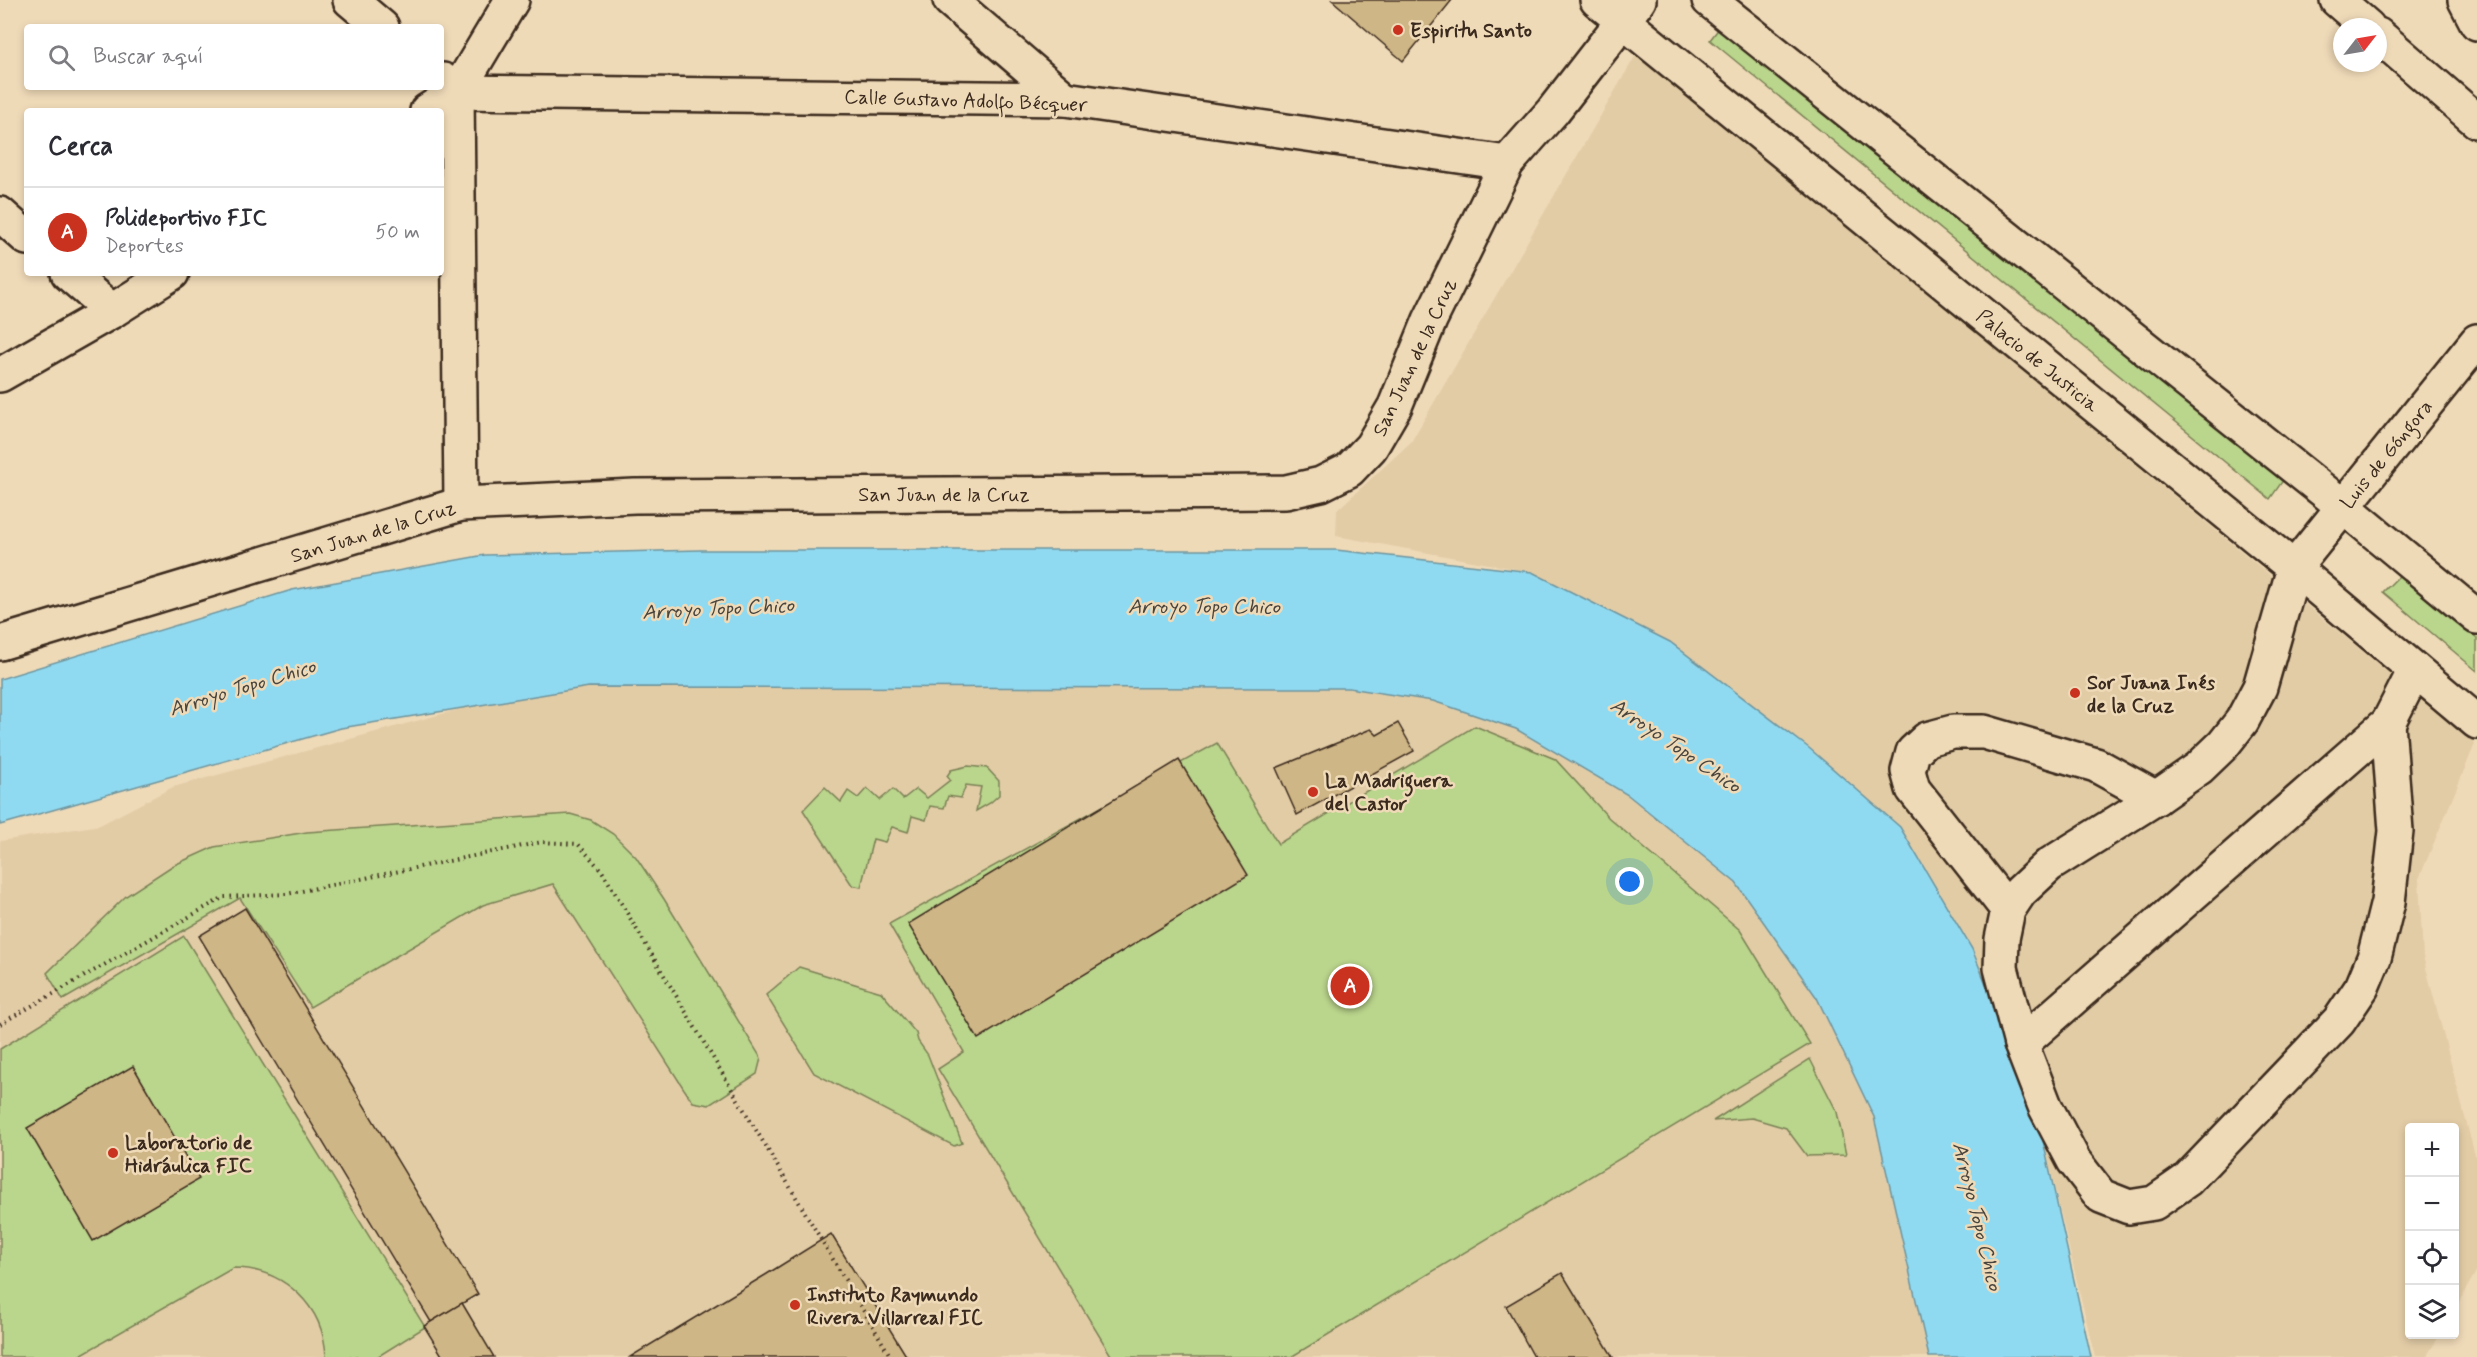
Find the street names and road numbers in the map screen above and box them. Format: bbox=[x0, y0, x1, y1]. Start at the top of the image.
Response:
street label: Calle Gustavo Adolfo Bécquer bbox=[844, 84, 1089, 121]
street label: San Juan de la Cruz bbox=[1367, 274, 1464, 441]
street label: Palacio de Justicia bbox=[1970, 303, 2105, 420]
street label: Luis de Góngora bbox=[2335, 395, 2441, 517]
street label: San Juan de la Cruz bbox=[858, 482, 1030, 509]
street label: San Juan de la Cruz bbox=[288, 494, 459, 570]

